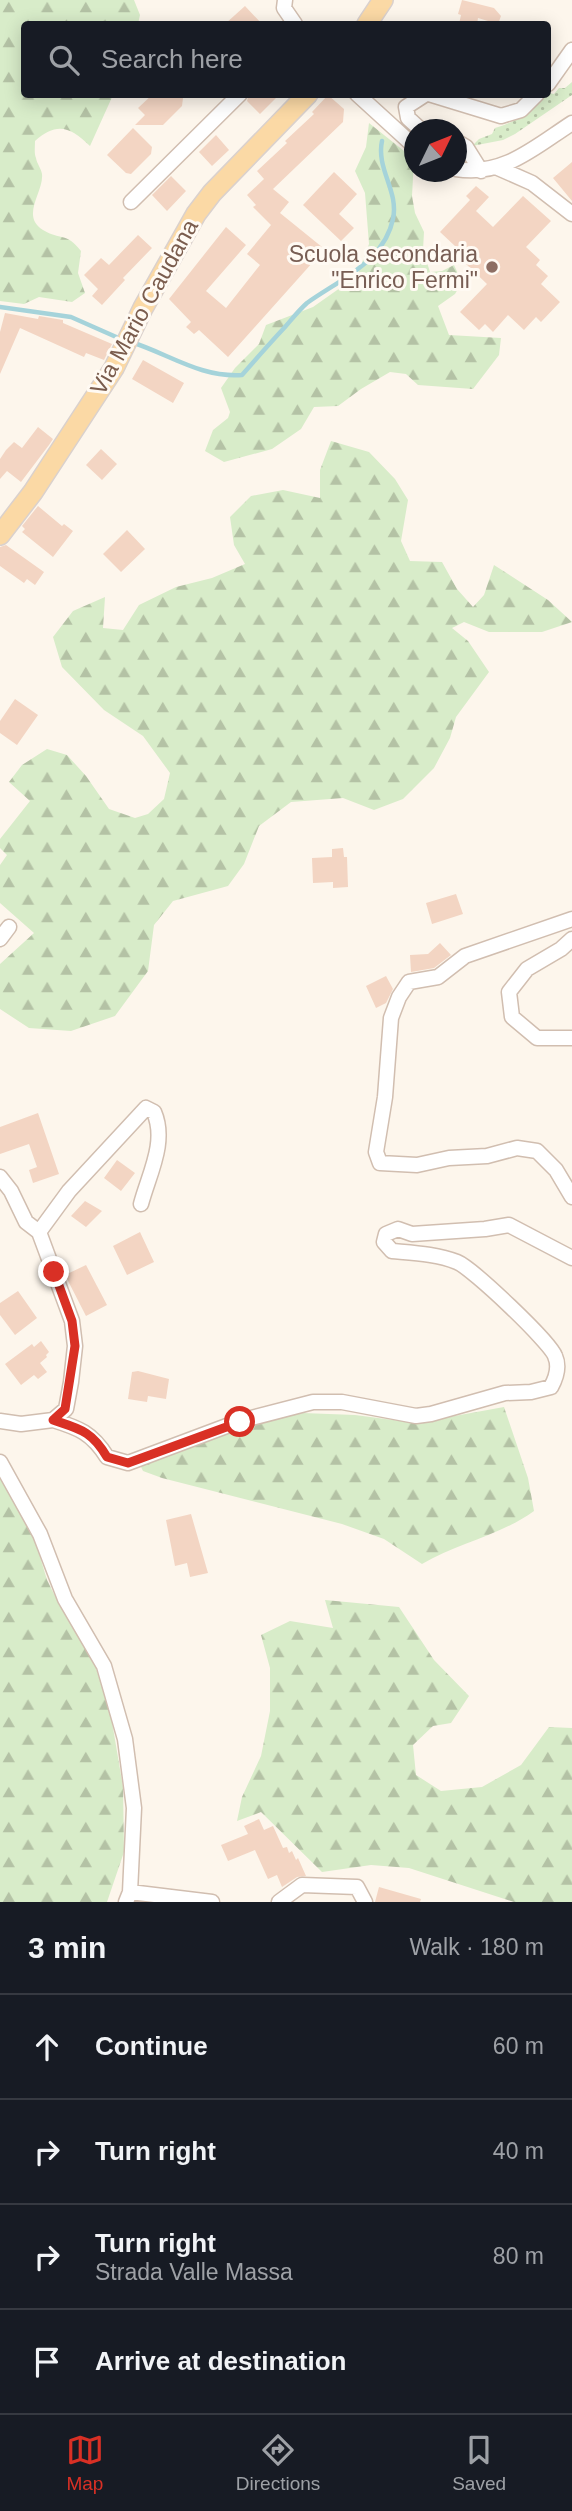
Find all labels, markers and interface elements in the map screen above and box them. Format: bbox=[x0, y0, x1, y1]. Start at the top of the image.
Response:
search box bbox=[21, 21, 551, 98]
icon: search bbox=[45, 41, 83, 79]
text: Search here bbox=[101, 44, 243, 74]
north arrow bbox=[404, 119, 467, 182]
street label: Via Mario Caudana bbox=[85, 215, 203, 399]
place label: Scuola secondaria "Enrico Fermi" bbox=[289, 241, 478, 293]
marker: Scuola secondaria "Enrico Fermi" bbox=[484, 259, 500, 275]
route end bbox=[38, 1256, 69, 1287]
route start bbox=[224, 1406, 255, 1437]
text: 3 min bbox=[28, 1931, 106, 1964]
text: Walk · 180 m bbox=[409, 1934, 544, 1960]
icon: ahead bbox=[28, 2028, 66, 2066]
text: Continue bbox=[95, 2031, 208, 2061]
text: 60 m bbox=[493, 2033, 544, 2059]
icon: right bbox=[28, 2133, 66, 2171]
text: Turn right bbox=[95, 2136, 216, 2166]
text: 40 m bbox=[493, 2138, 544, 2164]
text: Turn right bbox=[95, 2228, 216, 2258]
icon: right bbox=[28, 2238, 66, 2276]
text: 80 m bbox=[493, 2243, 544, 2269]
text: Strada Valle Massa bbox=[95, 2259, 293, 2285]
icon: arrive bbox=[28, 2343, 66, 2381]
text: Arrive at destination bbox=[95, 2346, 346, 2376]
tab: Map bbox=[66, 2431, 104, 2495]
tab: Directions bbox=[236, 2431, 320, 2495]
tab: Saved bbox=[452, 2431, 506, 2495]

